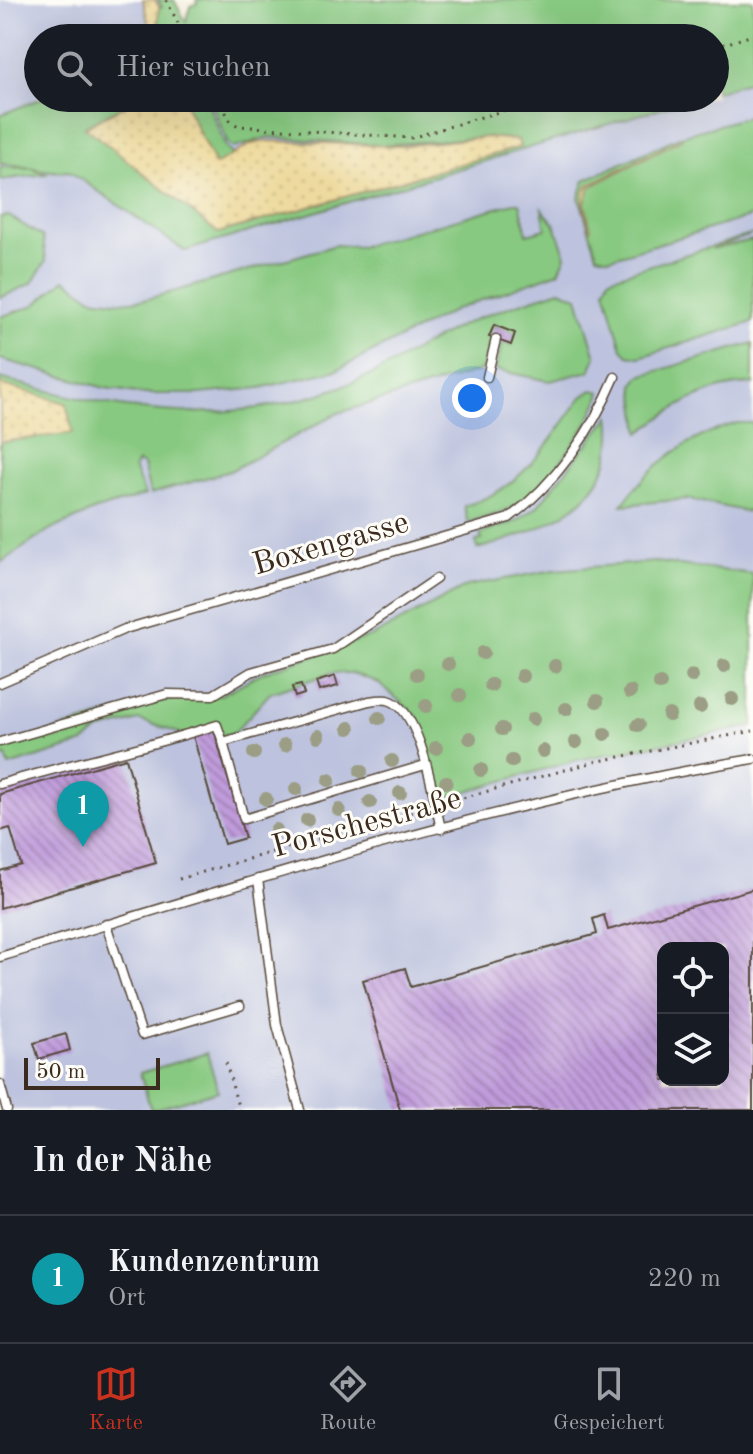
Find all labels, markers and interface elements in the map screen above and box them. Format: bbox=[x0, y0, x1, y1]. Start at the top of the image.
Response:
search box bbox=[24, 24, 729, 112]
icon: search bbox=[52, 46, 96, 90]
text: Hier suchen bbox=[116, 53, 271, 83]
your location bbox=[452, 378, 492, 418]
street label: Boxengasse bbox=[249, 507, 413, 583]
pin: 1 bbox=[57, 781, 109, 847]
street label: Porschestraße bbox=[269, 783, 465, 865]
map controls bbox=[657, 942, 729, 1086]
button: locate bbox=[657, 942, 729, 1014]
button: layers bbox=[657, 1014, 729, 1086]
scale bar bbox=[24, 1054, 160, 1090]
text: 50 m bbox=[36, 1061, 85, 1083]
text: In der Nähe bbox=[32, 1145, 212, 1179]
text: Kundenzentrum bbox=[108, 1248, 320, 1278]
text: 1 bbox=[50, 1266, 66, 1292]
text: 220 m bbox=[648, 1266, 721, 1292]
text: Ort bbox=[108, 1285, 146, 1311]
tab: Karte bbox=[89, 1362, 143, 1437]
tab: Route bbox=[320, 1362, 376, 1437]
tab: Gespeichert bbox=[553, 1362, 664, 1437]

